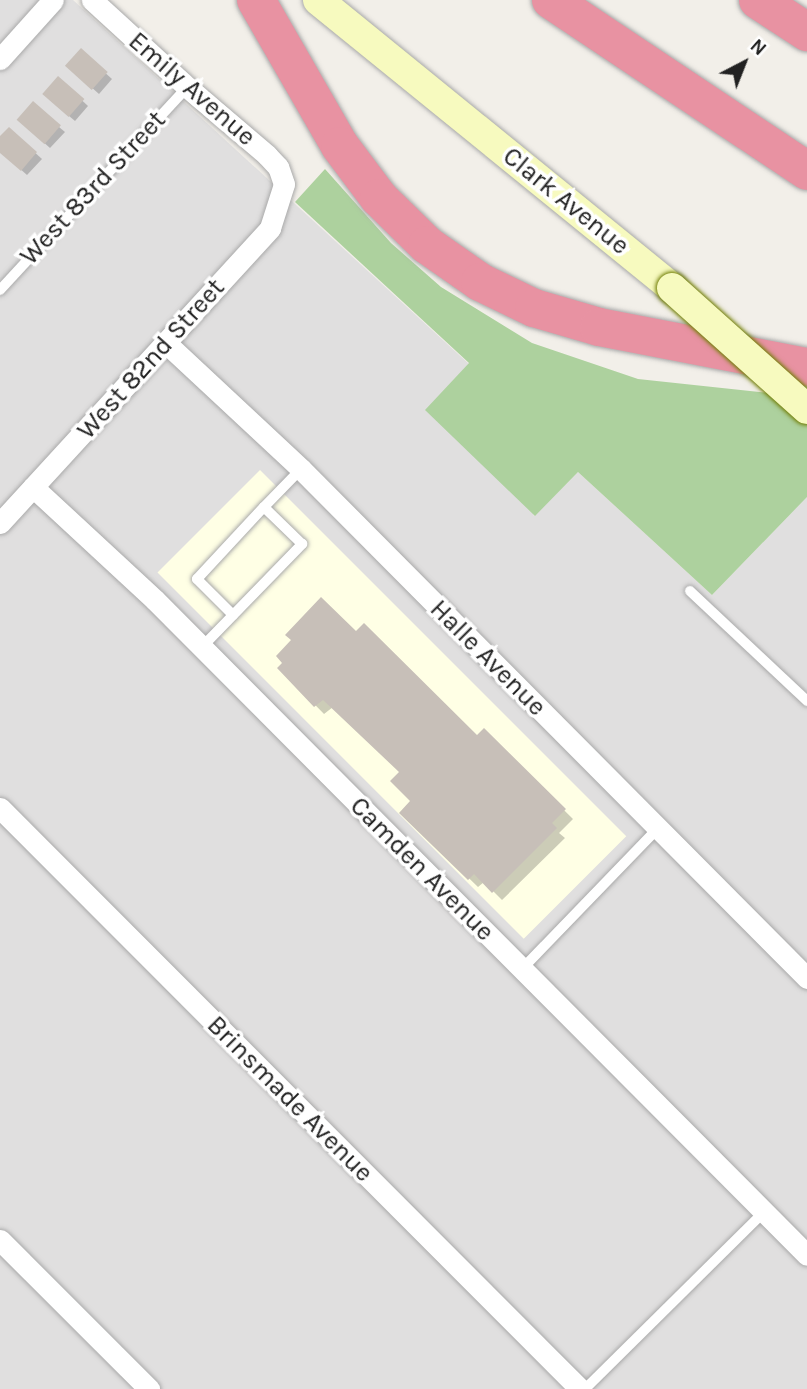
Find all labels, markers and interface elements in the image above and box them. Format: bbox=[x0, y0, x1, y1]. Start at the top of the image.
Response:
street label: Emily Avenue bbox=[122, 25, 262, 153]
north arrow bbox=[709, 28, 779, 98]
text: N bbox=[746, 35, 770, 60]
street label: West 83rd Street bbox=[14, 105, 172, 271]
street label: Clark Avenue bbox=[497, 141, 635, 261]
street label: West 82nd Street bbox=[71, 272, 231, 446]
street label: Halle Avenue bbox=[423, 593, 553, 723]
street label: Camden Avenue bbox=[344, 791, 500, 947]
street label: Brinsmade Avenue bbox=[201, 1010, 379, 1188]

